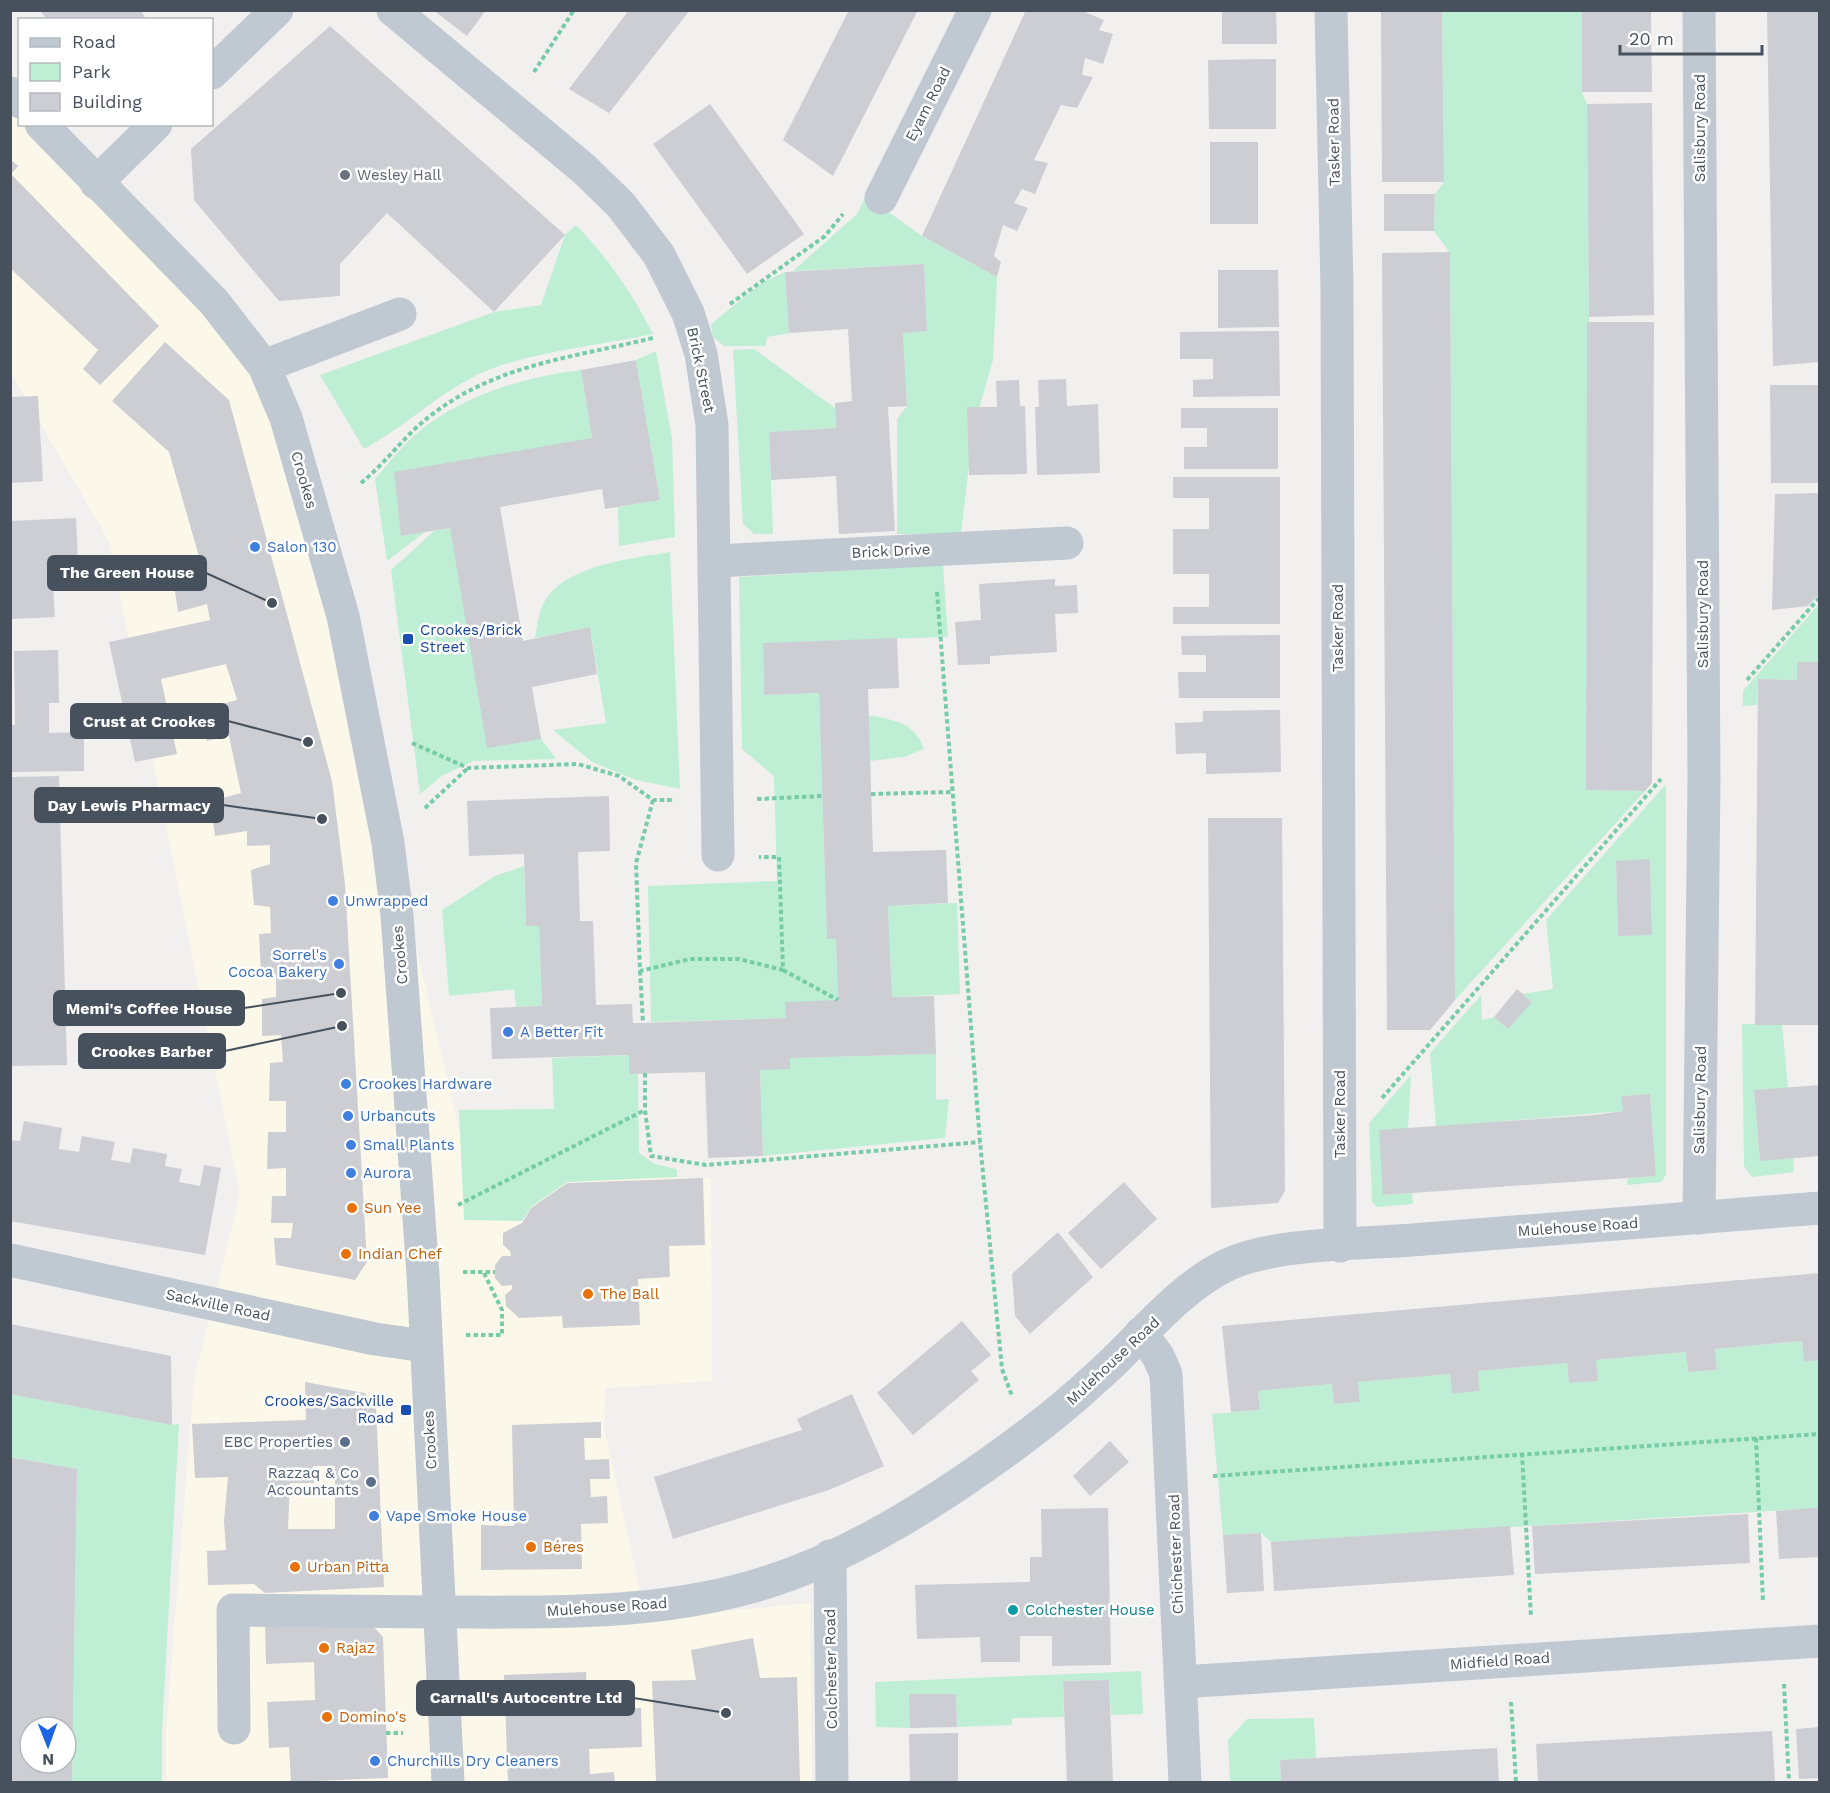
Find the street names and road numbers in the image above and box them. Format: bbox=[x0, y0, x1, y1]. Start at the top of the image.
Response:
street label: Eyam Road bbox=[902, 64, 954, 144]
street label: Salisbury Road bbox=[1691, 74, 1709, 182]
street label: Tasker Road bbox=[1324, 98, 1344, 186]
street label: Brick Street bbox=[683, 326, 719, 415]
street label: Crookes bbox=[287, 449, 321, 511]
street label: Brick Drive bbox=[851, 540, 931, 562]
street label: Salisbury Road bbox=[1694, 560, 1712, 668]
street label: Tasker Road bbox=[1329, 584, 1347, 672]
street label: Crookes bbox=[388, 925, 412, 985]
street label: Salisbury Road bbox=[1690, 1046, 1710, 1154]
street label: Tasker Road bbox=[1331, 1070, 1349, 1158]
street label: Mulehouse Road bbox=[1517, 1214, 1639, 1240]
street label: Sackville Road bbox=[164, 1285, 272, 1325]
street label: Mulehouse Road bbox=[1063, 1313, 1163, 1409]
street label: Crookes bbox=[419, 1410, 441, 1470]
street label: Chichester Road bbox=[1165, 1494, 1187, 1614]
street label: Mulehouse Road bbox=[546, 1594, 668, 1620]
street label: Colchester Road bbox=[821, 1609, 841, 1729]
street label: Midfield Road bbox=[1449, 1649, 1551, 1673]

